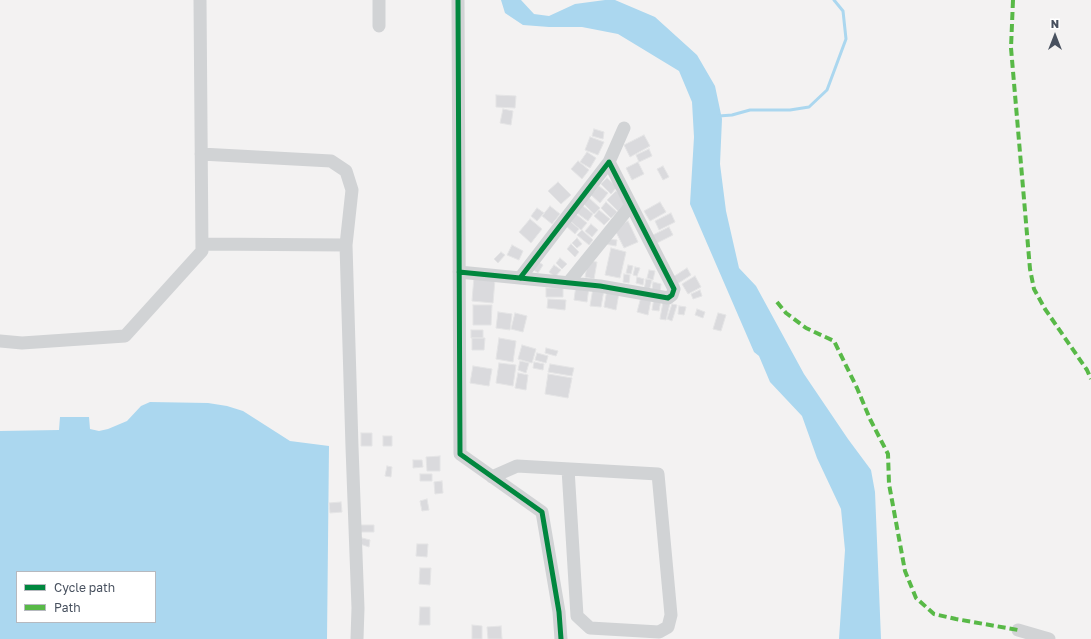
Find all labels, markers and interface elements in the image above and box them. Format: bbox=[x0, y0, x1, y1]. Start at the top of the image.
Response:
north arrow bbox=[1035, 16, 1075, 56]
text: N bbox=[1051, 17, 1059, 30]
legend bbox=[16, 571, 156, 623]
text: Cycle path bbox=[54, 580, 115, 595]
text: Path bbox=[54, 600, 81, 615]

